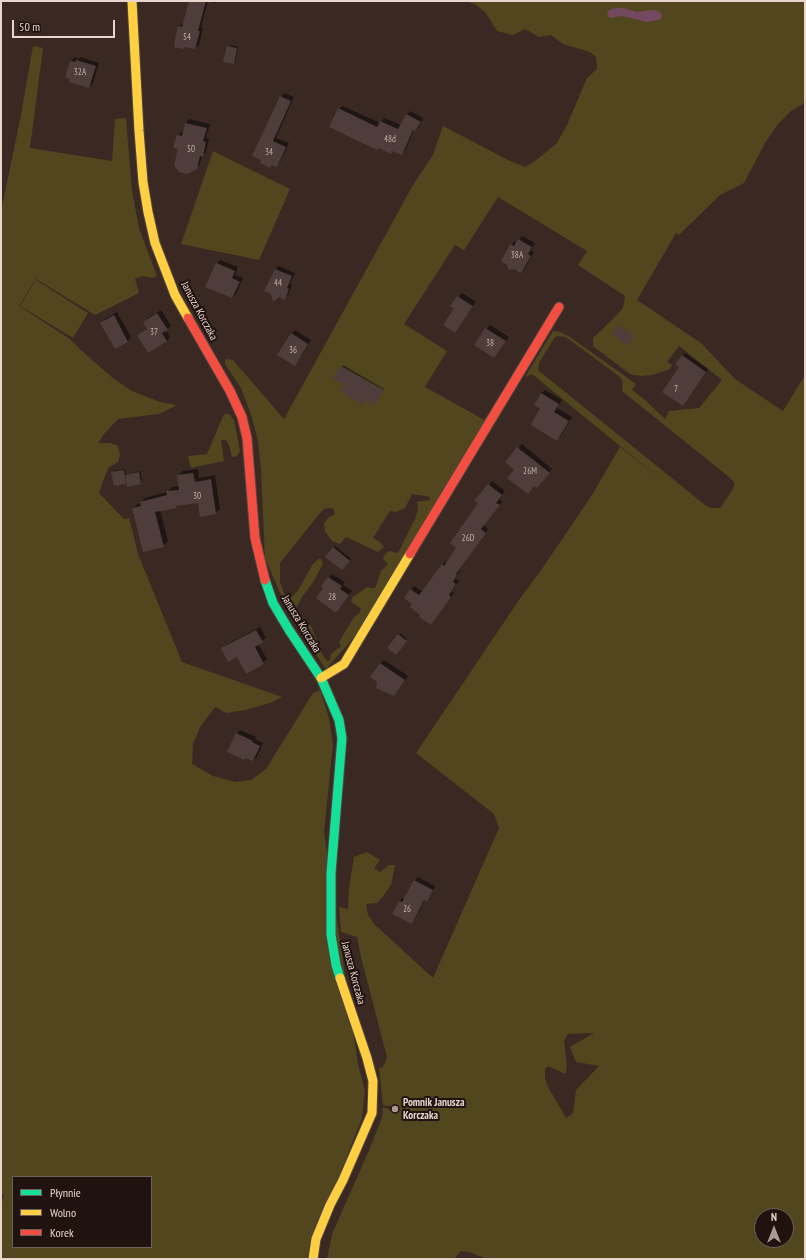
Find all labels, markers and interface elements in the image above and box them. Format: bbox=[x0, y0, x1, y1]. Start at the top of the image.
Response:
scale bar bbox=[14, 12, 117, 38]
text: 50 m bbox=[19, 19, 40, 34]
house number: 54 bbox=[183, 32, 191, 42]
house number: 32A bbox=[74, 67, 86, 77]
house number: 48d bbox=[384, 134, 396, 144]
house number: 50 bbox=[187, 144, 195, 154]
house number: 34 bbox=[265, 147, 273, 157]
house number: 38A bbox=[511, 250, 523, 260]
house number: 44 bbox=[274, 278, 282, 288]
street label: Janusza Korczaka bbox=[178, 279, 220, 343]
house number: 37 bbox=[150, 327, 158, 337]
house number: 38 bbox=[486, 338, 494, 348]
house number: 36 bbox=[289, 345, 297, 355]
house number: 7 bbox=[674, 384, 678, 394]
house number: 26M bbox=[523, 466, 537, 476]
house number: 30 bbox=[193, 491, 201, 501]
house number: 26D bbox=[462, 533, 474, 543]
house number: 28 bbox=[328, 592, 336, 602]
street label: Janusza Korczaka bbox=[279, 593, 323, 655]
house number: 26 bbox=[403, 904, 411, 914]
street label: Janusza Korczaka bbox=[338, 940, 368, 1006]
place label: Pomnik Janusza Korczaka bbox=[403, 1096, 464, 1122]
marker: Pomnik Janusza Korczaka bbox=[390, 1104, 400, 1114]
legend bbox=[12, 1176, 152, 1248]
text: Płynnie bbox=[50, 1185, 81, 1200]
text: Wolno bbox=[50, 1205, 76, 1220]
north arrow bbox=[754, 1208, 794, 1248]
text: N bbox=[771, 1210, 777, 1224]
text: Korek bbox=[50, 1225, 74, 1240]

